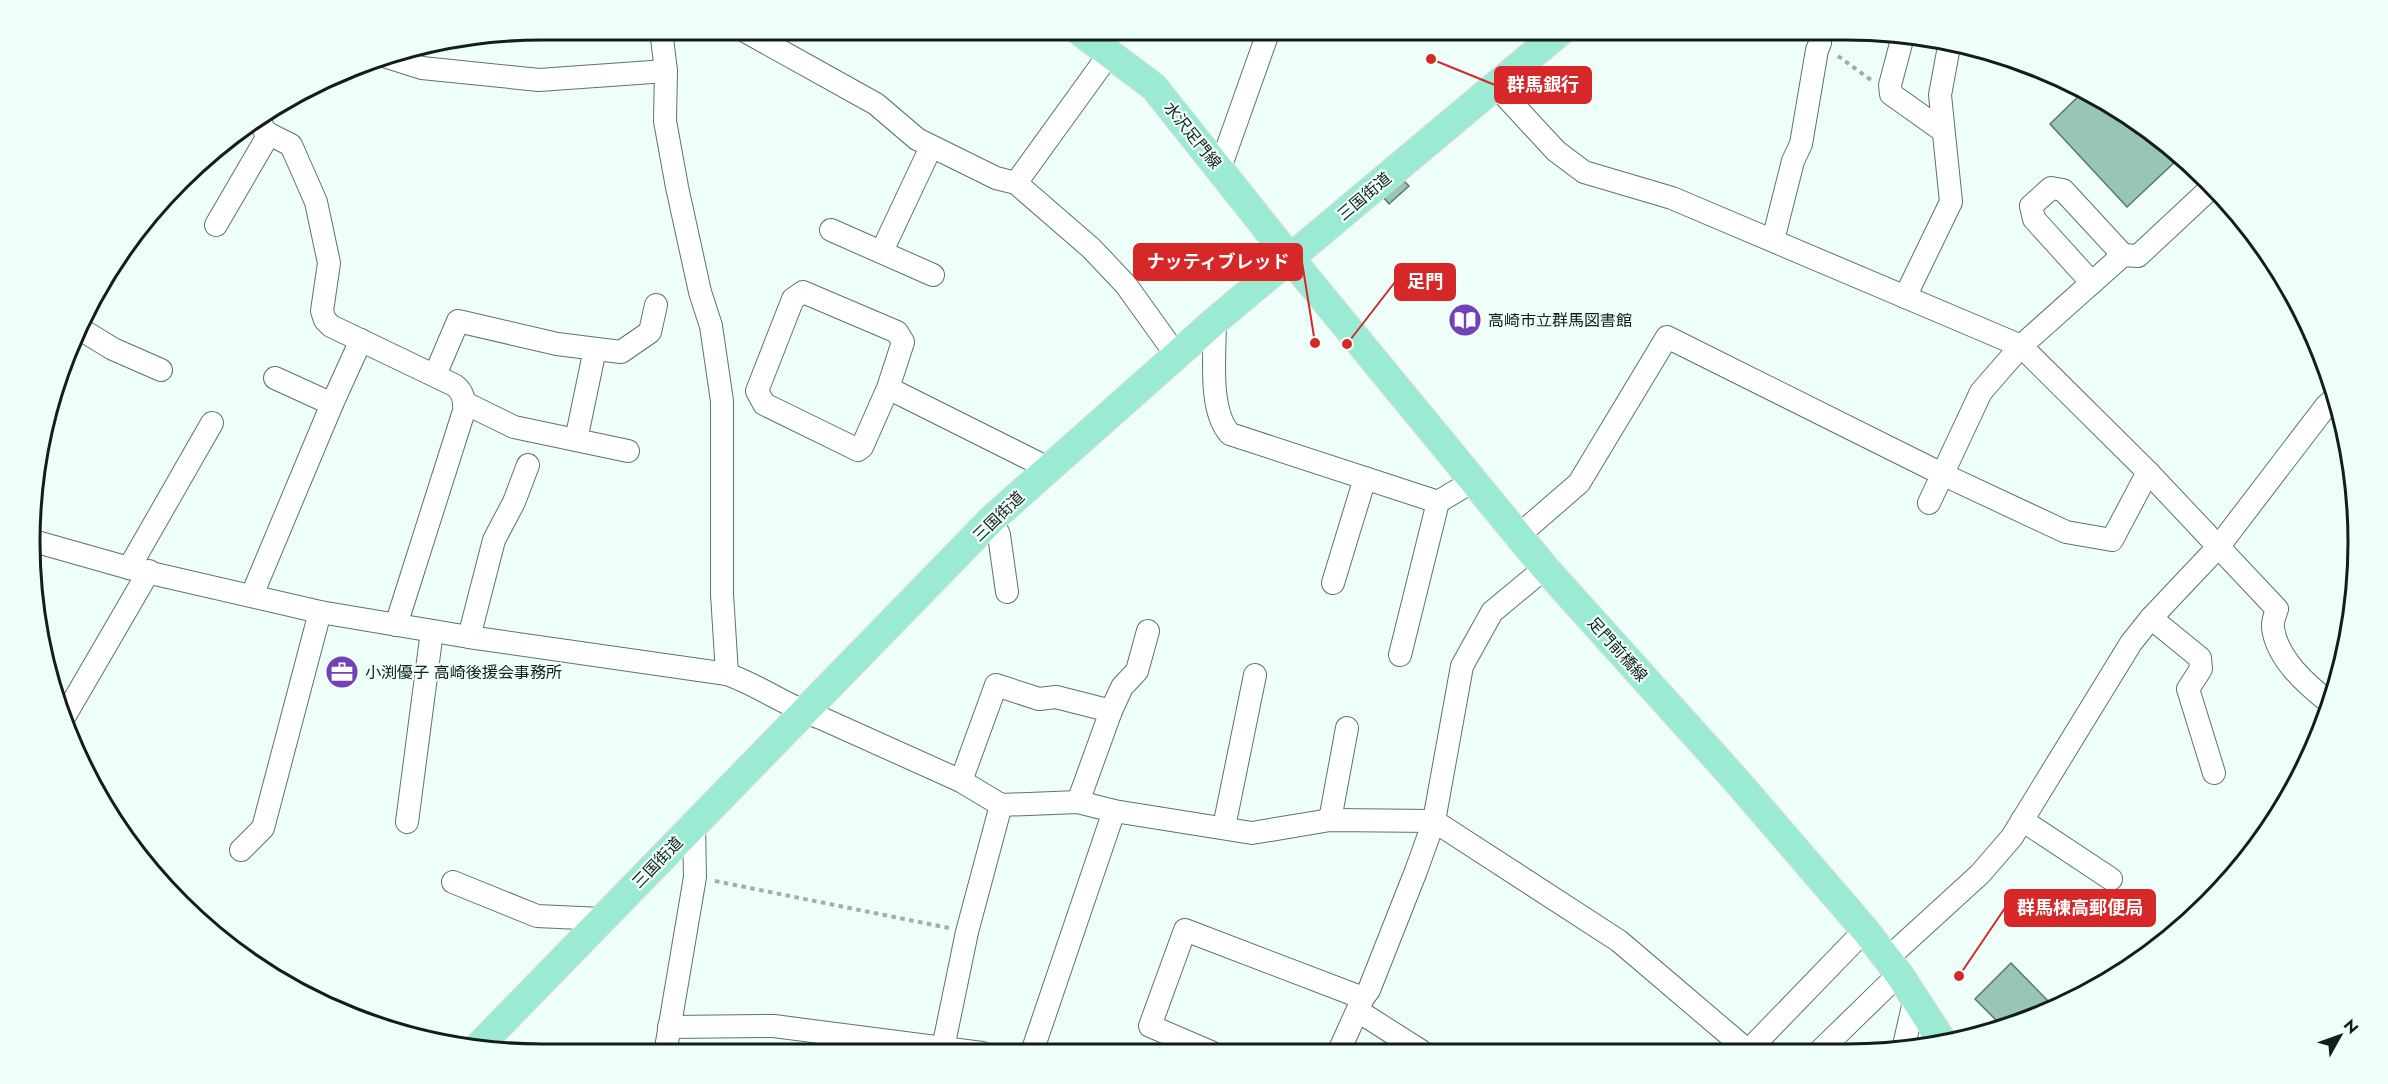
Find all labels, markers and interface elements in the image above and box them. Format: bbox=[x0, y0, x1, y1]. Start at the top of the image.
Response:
callout: 群馬銀行 bbox=[1495, 67, 1591, 103]
text: 群馬銀行 bbox=[1507, 72, 1579, 98]
street label: 水沢足門線 bbox=[1158, 97, 1227, 174]
street label: 三国街道 bbox=[1332, 167, 1396, 226]
callout: ナッティブレッド bbox=[1134, 244, 1302, 280]
text: ナッティブレッド bbox=[1147, 249, 1289, 275]
callout: 足門 bbox=[1395, 264, 1455, 300]
text: 足門 bbox=[1407, 269, 1443, 295]
library icon: 高崎市立群馬図書館 bbox=[1447, 302, 1483, 338]
place label: 高崎市立群馬図書館 bbox=[1488, 309, 1632, 332]
street label: 三国街道 bbox=[967, 486, 1029, 547]
street label: 足門前橋線 bbox=[1582, 612, 1653, 687]
office icon: 小渕優子 高崎後援会事務所 bbox=[324, 654, 360, 690]
place label: 小渕優子 高崎後援会事務所 bbox=[365, 661, 562, 684]
street label: 三国街道 bbox=[627, 831, 688, 893]
callout: 群馬棟高郵便局 bbox=[2005, 890, 2155, 926]
text: 群馬棟高郵便局 bbox=[2017, 895, 2143, 921]
north arrow bbox=[2310, 1006, 2370, 1066]
text: N bbox=[2338, 1014, 2364, 1039]

